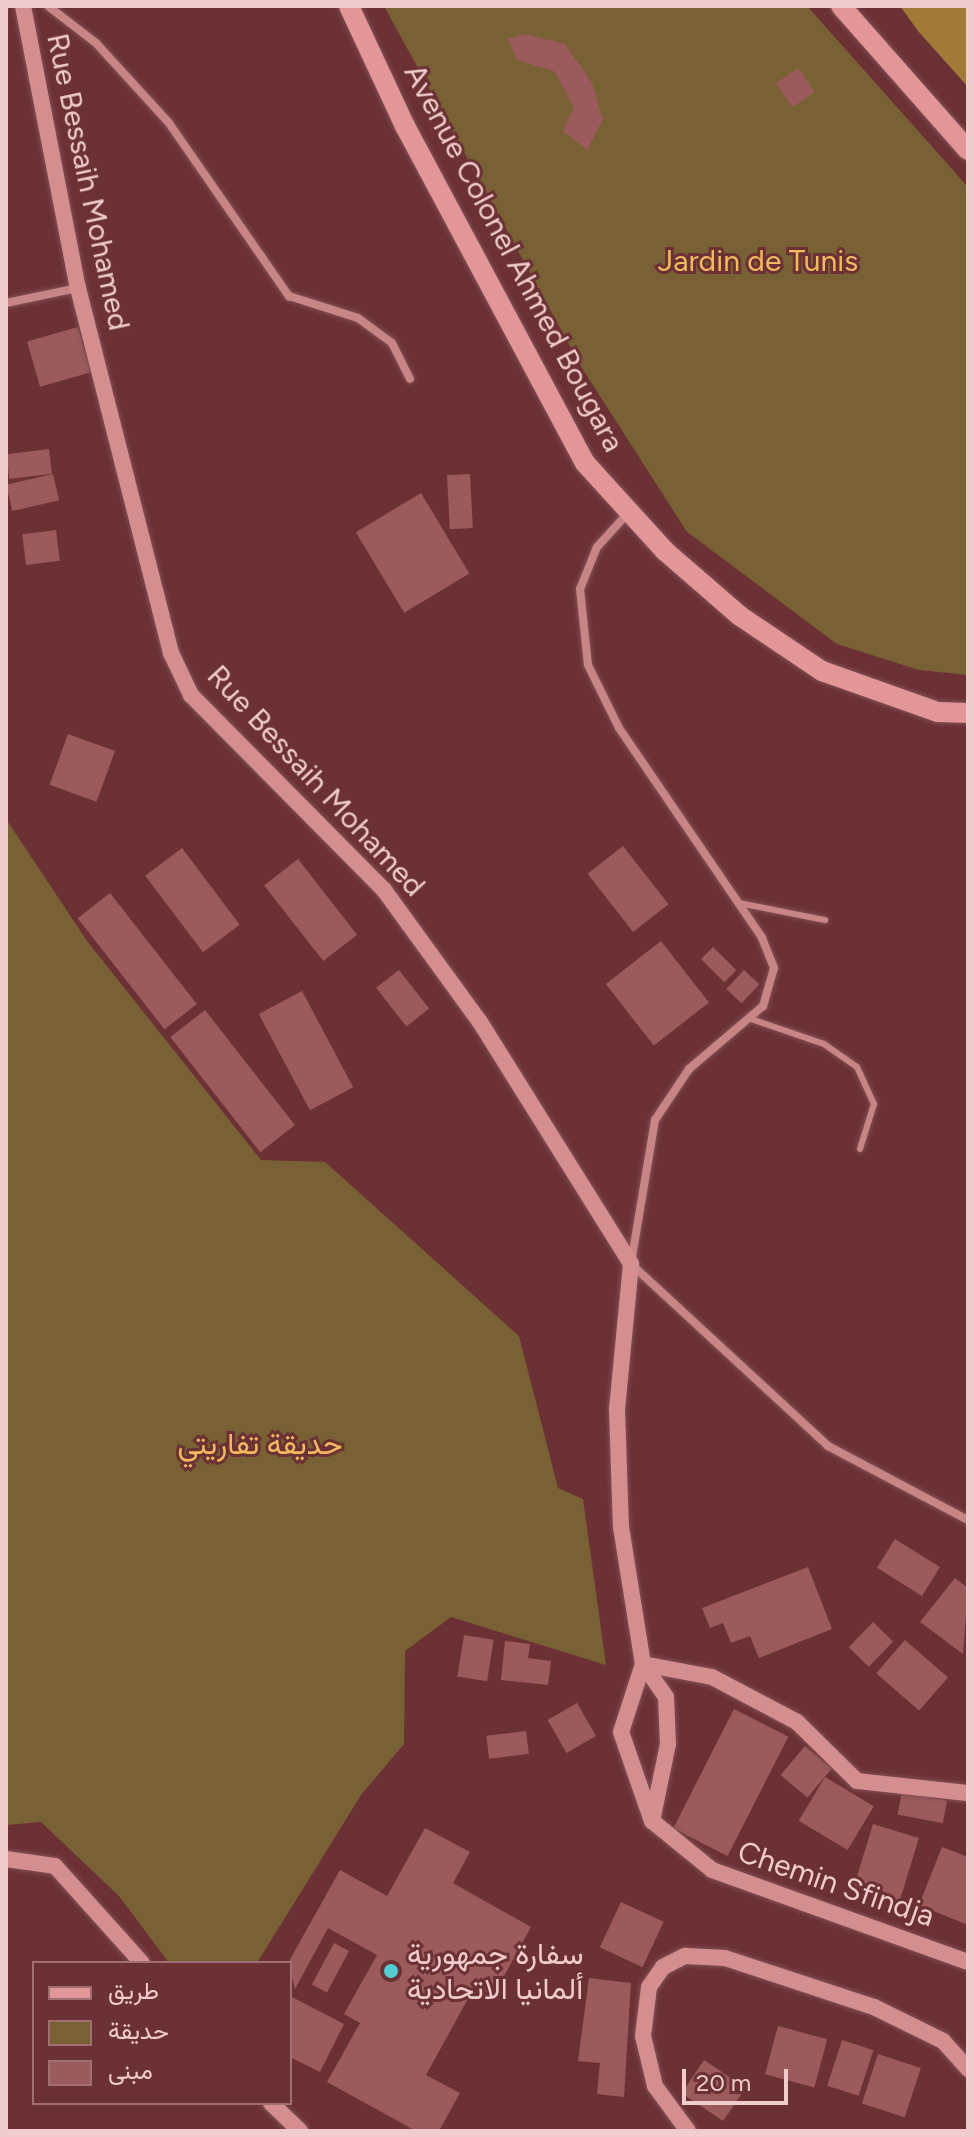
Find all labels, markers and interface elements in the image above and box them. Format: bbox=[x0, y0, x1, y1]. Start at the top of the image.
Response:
street label: Rue Bessaih Mohamed bbox=[39, 30, 137, 334]
street label: Avenue Colonel Ahmed Bougara bbox=[396, 58, 632, 458]
park label: Jardin de Tunis bbox=[658, 243, 858, 279]
street label: Rue Bessaih Mohamed bbox=[200, 658, 432, 904]
park label: حديقة تفاريتي bbox=[177, 1426, 343, 1462]
street label: Chemin Sfindja bbox=[733, 1834, 939, 1934]
place label: سفارة جمهورية ألمانيا الاتحادية bbox=[407, 1936, 583, 2006]
legend bbox=[32, 1961, 292, 2105]
marker: سفارة جمهورية ألمانيا الاتحادية bbox=[382, 1962, 400, 1980]
text: طريق bbox=[108, 1976, 159, 2005]
text: حديقة bbox=[108, 2016, 169, 2045]
scale bar bbox=[686, 2053, 792, 2103]
text: مبنى bbox=[108, 2056, 153, 2085]
text: 20 m bbox=[696, 2068, 751, 2097]

